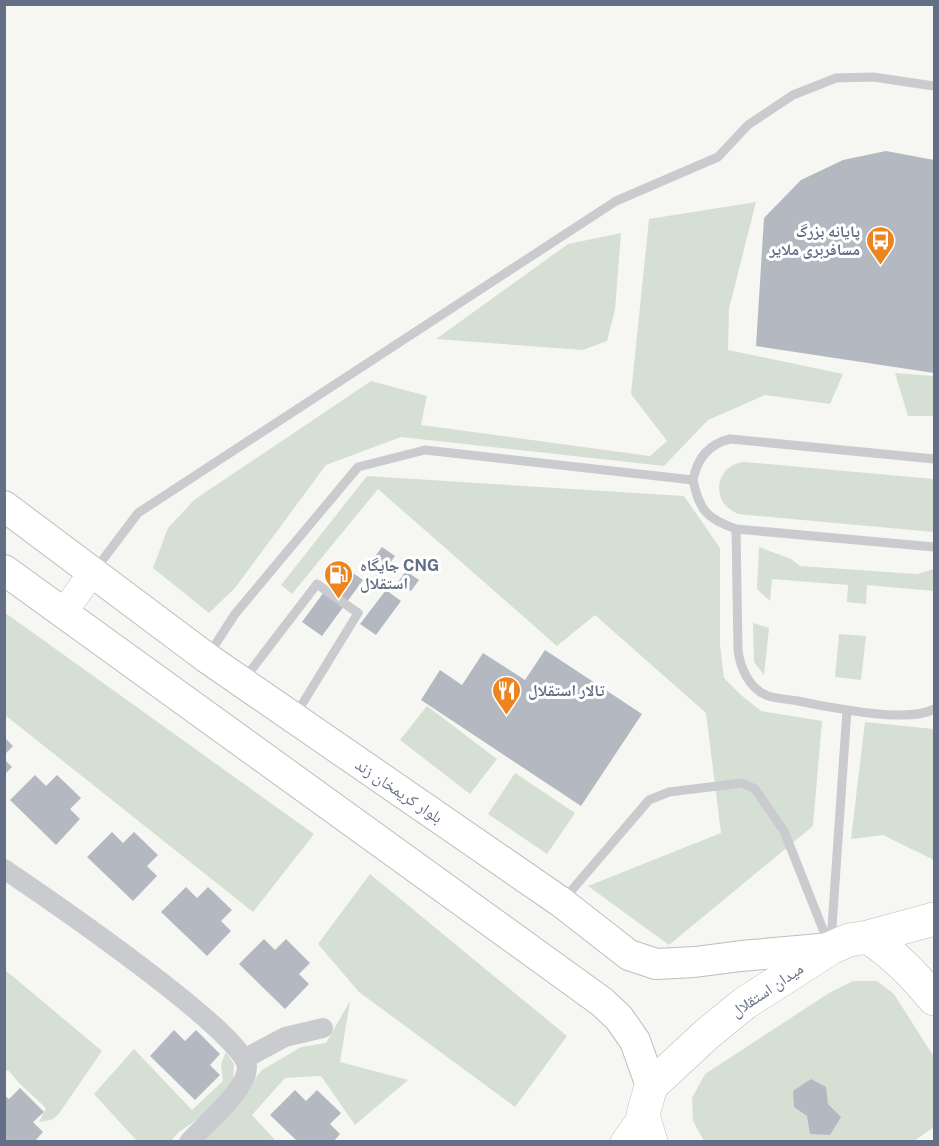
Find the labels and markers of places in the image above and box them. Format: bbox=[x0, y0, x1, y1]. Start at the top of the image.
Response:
place label: پایانه بزرگ مسافربری ملایر bbox=[769, 222, 860, 259]
bus stop icon: پایانه بزرگ مسافربری ملایر bbox=[865, 224, 897, 266]
place label: جایگاه CNG استقلال bbox=[360, 556, 439, 593]
fuel station icon: جایگاه CNG استقلال bbox=[323, 558, 355, 600]
restaurant icon: تالار استقلال bbox=[491, 674, 523, 716]
place label: تالار استقلال bbox=[528, 681, 605, 700]

